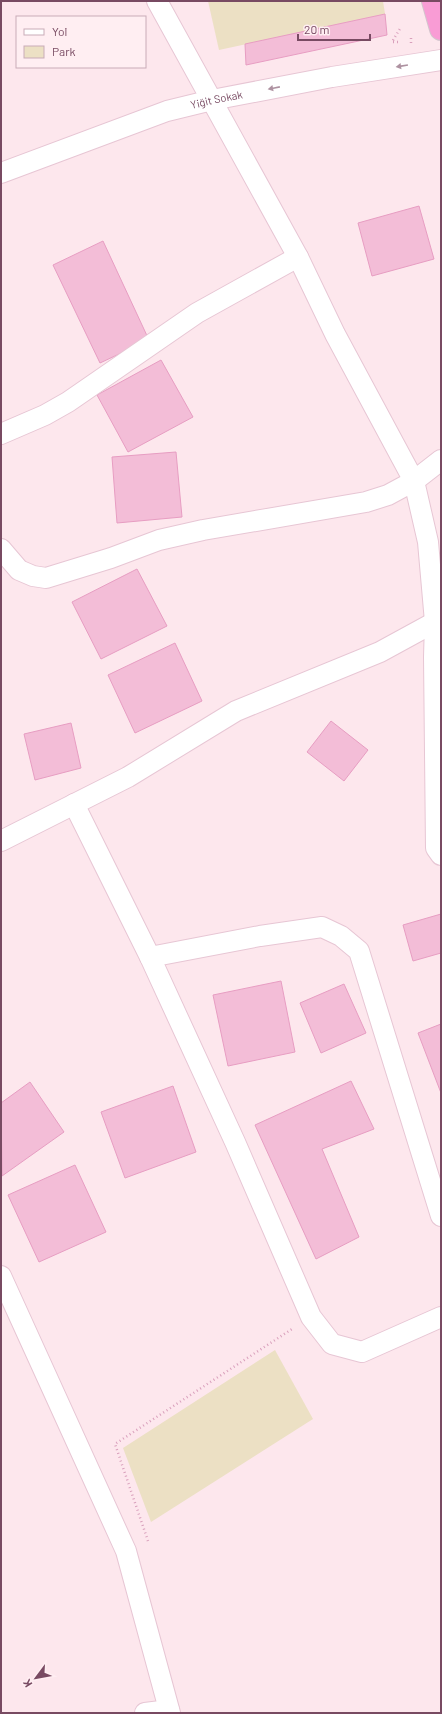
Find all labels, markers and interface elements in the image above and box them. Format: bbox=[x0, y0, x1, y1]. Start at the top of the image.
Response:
legend bbox=[16, 16, 146, 68]
scale bar bbox=[298, 16, 370, 42]
text: 20 m bbox=[304, 22, 330, 36]
text: Yol bbox=[52, 24, 67, 38]
text: Park bbox=[52, 44, 76, 58]
one-way arrow bbox=[396, 63, 409, 69]
one-way arrow bbox=[268, 85, 280, 91]
street label: Yiğit Sokak bbox=[189, 87, 244, 111]
north arrow bbox=[16, 1658, 56, 1698]
text: K bbox=[20, 1677, 34, 1690]

